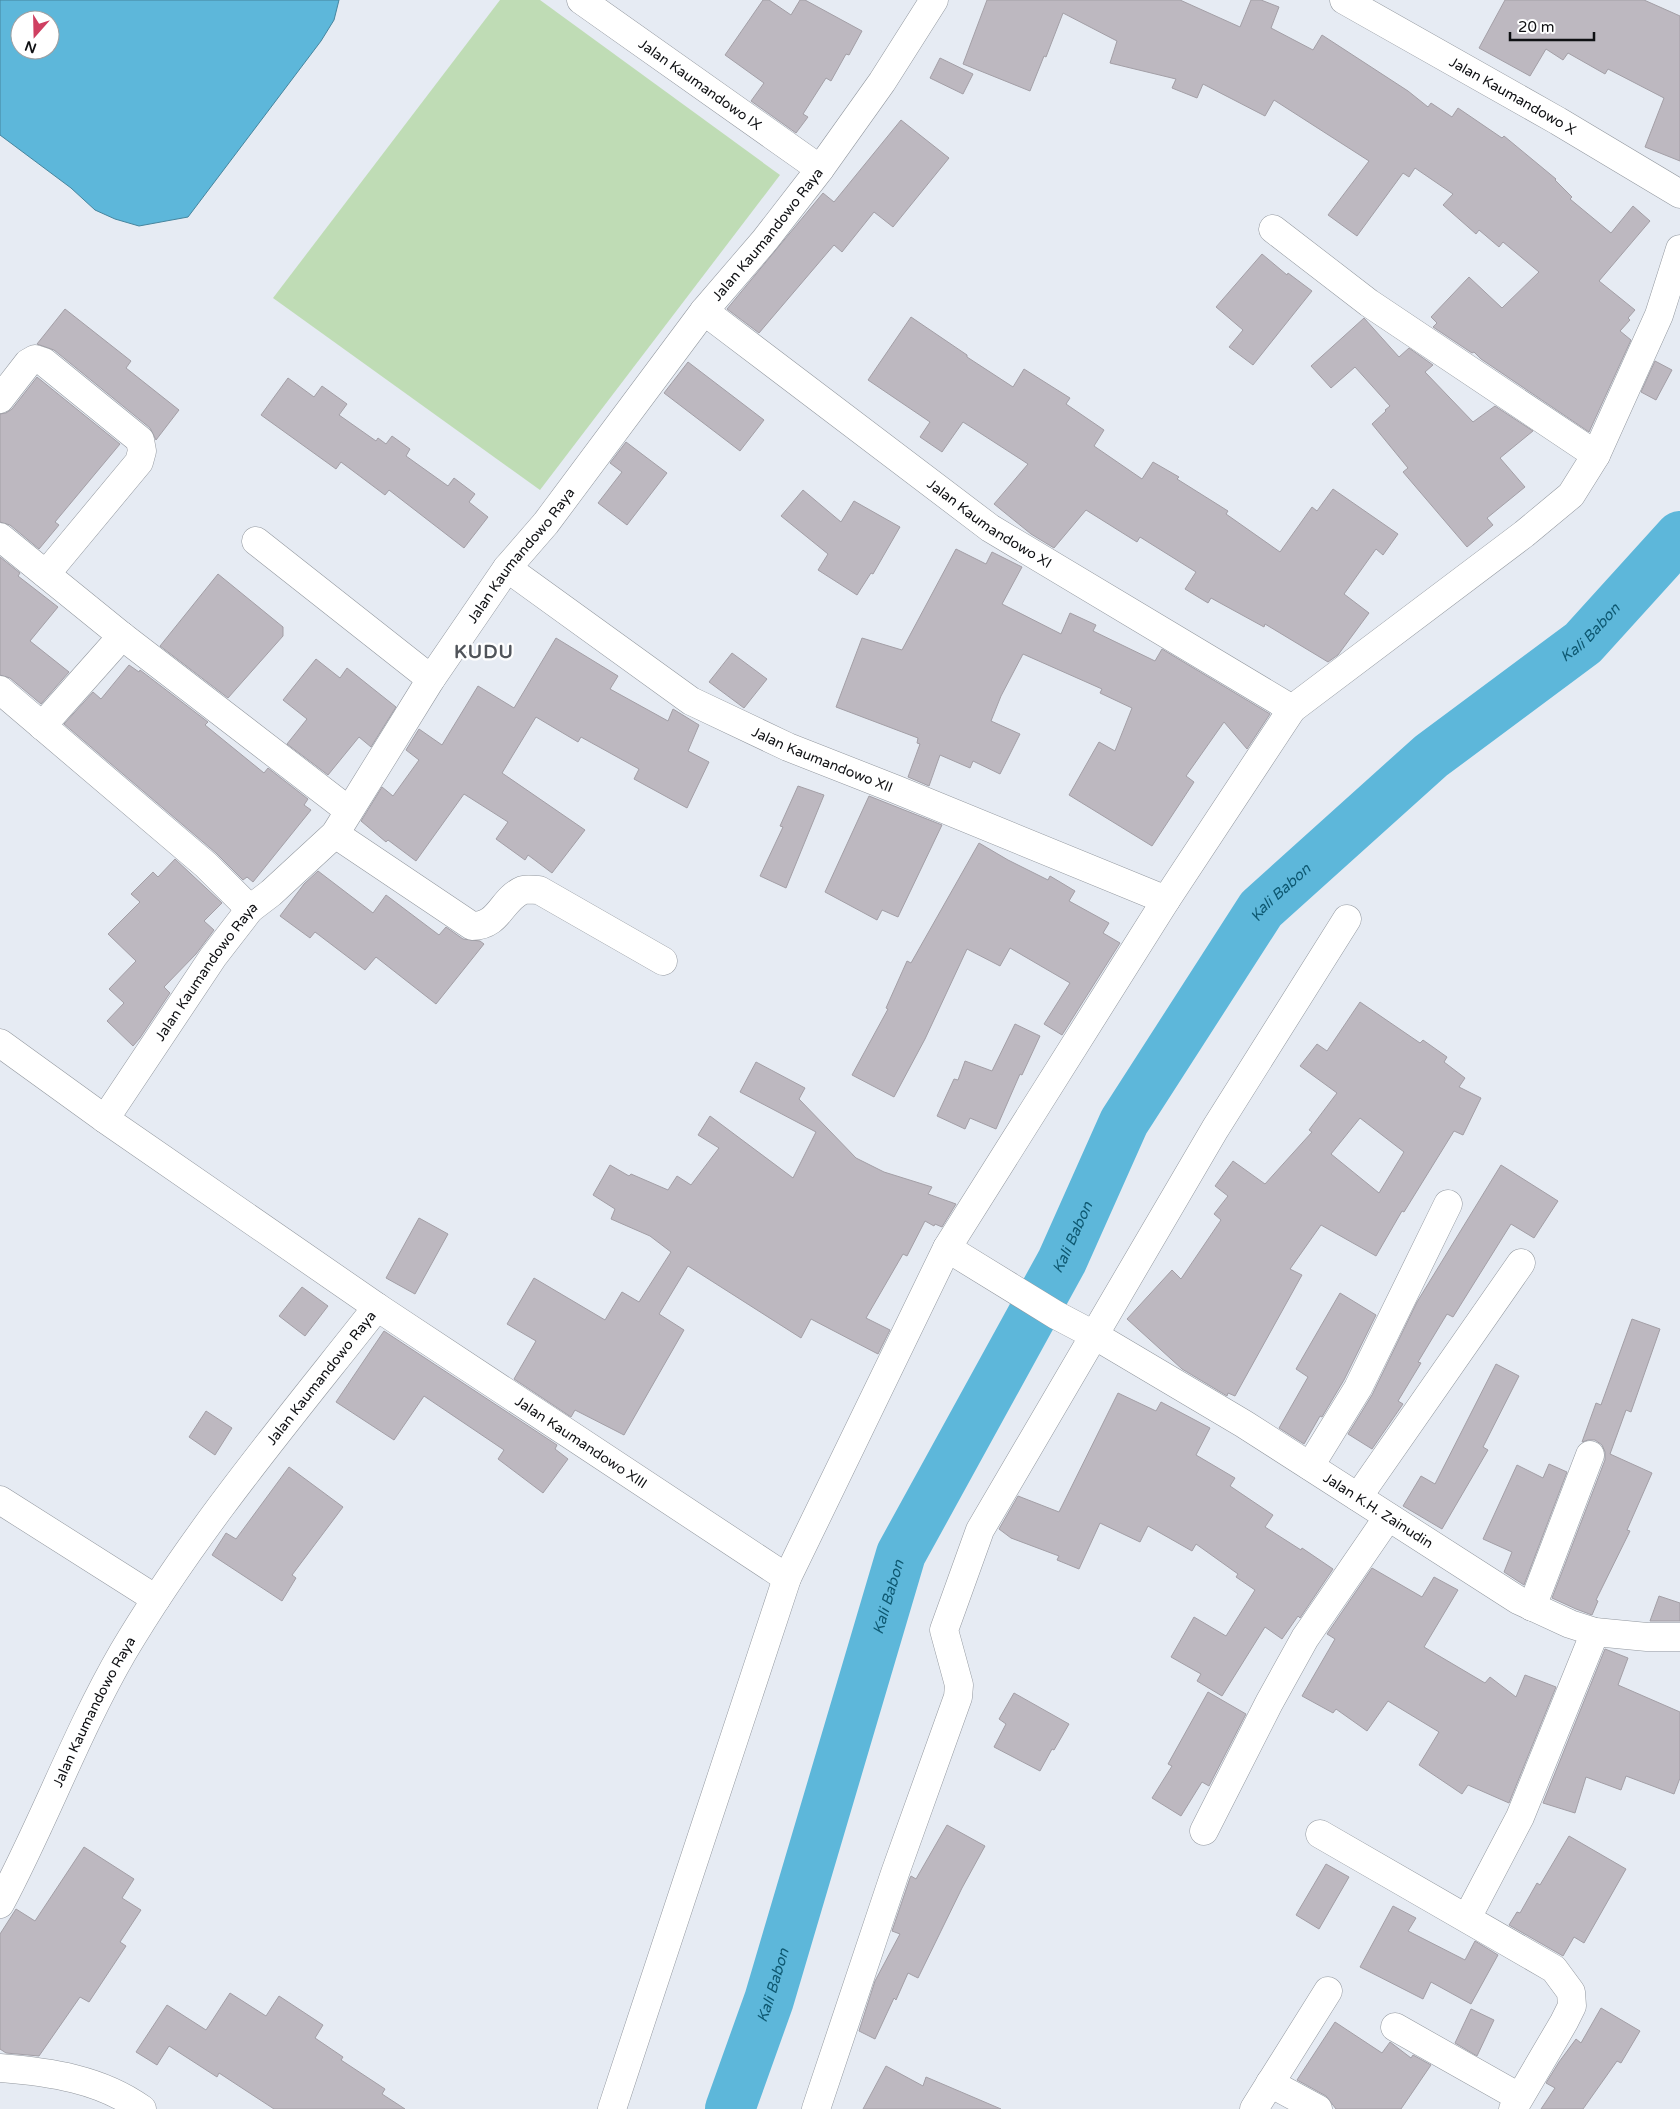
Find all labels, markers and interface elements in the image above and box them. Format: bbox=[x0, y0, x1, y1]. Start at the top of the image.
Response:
north arrow bbox=[10, 10, 60, 60]
scale bar bbox=[1510, 10, 1594, 42]
text: 20 m bbox=[1518, 18, 1555, 36]
street label: Jalan Kaumandowo IX bbox=[635, 35, 765, 134]
text: N bbox=[23, 37, 39, 57]
street label: Jalan Kaumandowo X bbox=[1446, 53, 1579, 139]
street label: Jalan Kaumandowo Raya bbox=[709, 165, 827, 304]
street label: Jalan Kaumandowo XI bbox=[924, 475, 1054, 572]
street label: Jalan Kaumandowo Raya bbox=[464, 484, 578, 626]
water label: Kali Babon bbox=[1557, 599, 1624, 666]
district label: KUDU bbox=[454, 641, 514, 663]
street label: Jalan Kaumandowo XII bbox=[749, 723, 895, 796]
water label: Kali Babon bbox=[1246, 859, 1315, 925]
street label: Jalan Kaumandowo Raya bbox=[152, 898, 261, 1044]
water label: Kali Babon bbox=[1048, 1198, 1097, 1276]
street label: Jalan Kaumandowo Raya bbox=[263, 1308, 380, 1449]
street label: Jalan Kaumandowo XIII bbox=[512, 1393, 650, 1492]
street label: Jalan K.H. Zainudin bbox=[1320, 1469, 1436, 1552]
water label: Kali Babon bbox=[869, 1557, 908, 1636]
street label: Jalan Kaumandowo Raya bbox=[49, 1634, 139, 1790]
water label: Kali Babon bbox=[753, 1945, 793, 2025]

